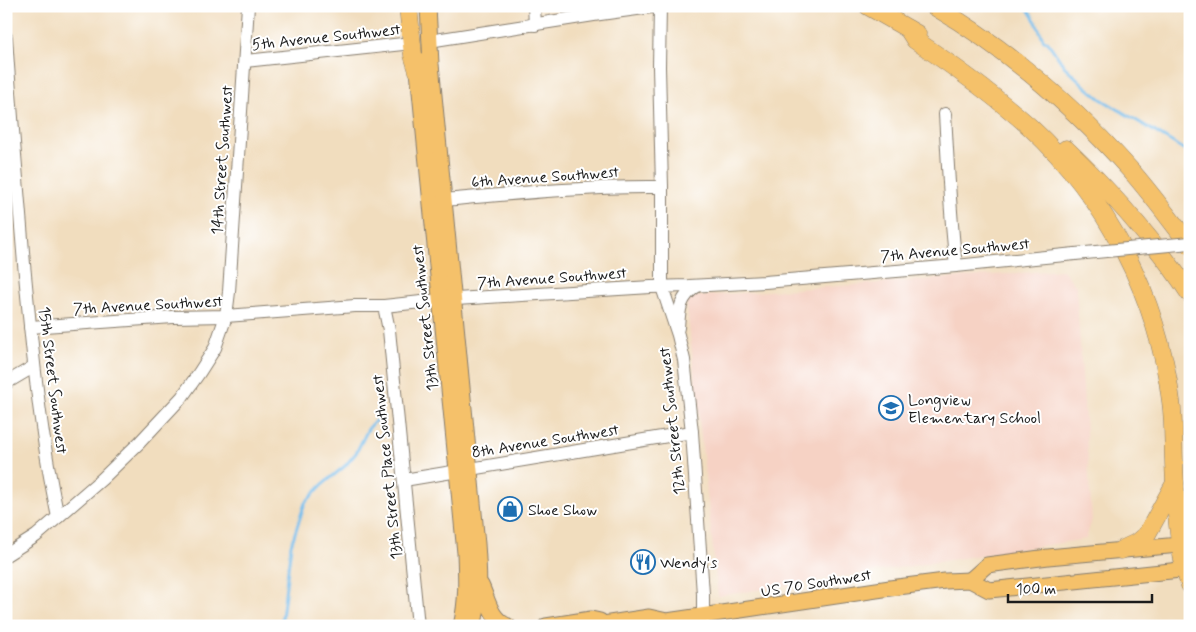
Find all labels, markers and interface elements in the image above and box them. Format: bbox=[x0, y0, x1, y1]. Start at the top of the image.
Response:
street label: 5th Avenue Southwest bbox=[251, 19, 402, 56]
street label: 14th Street Southwest bbox=[207, 85, 238, 236]
street label: 6th Avenue Southwest bbox=[470, 162, 620, 193]
street label: 7th Avenue Southwest bbox=[880, 234, 1031, 267]
street label: 13th Street Southwest bbox=[407, 244, 444, 392]
street label: 7th Avenue Southwest bbox=[477, 263, 627, 294]
street label: 7th Avenue Southwest bbox=[73, 291, 223, 320]
street label: 15th Street Southwest bbox=[33, 305, 72, 455]
street label: 12th Street Southwest bbox=[654, 346, 691, 496]
street label: 13th Street Place Southwest bbox=[367, 373, 408, 560]
place label: Longview Elementary School bbox=[908, 390, 1041, 429]
school or university icon: Longview Elementary School bbox=[878, 395, 904, 421]
street label: 8th Avenue Southwest bbox=[470, 419, 620, 464]
shop icon: Shoe Show bbox=[497, 496, 523, 522]
place label: Shoe Show bbox=[528, 500, 597, 521]
restaurant icon: Wendy's bbox=[630, 549, 656, 575]
place label: Wendy's bbox=[660, 553, 717, 574]
street label: US 70 Southwest bbox=[760, 564, 873, 603]
scale bar bbox=[1008, 572, 1152, 604]
text: 100 m bbox=[1016, 580, 1056, 600]

